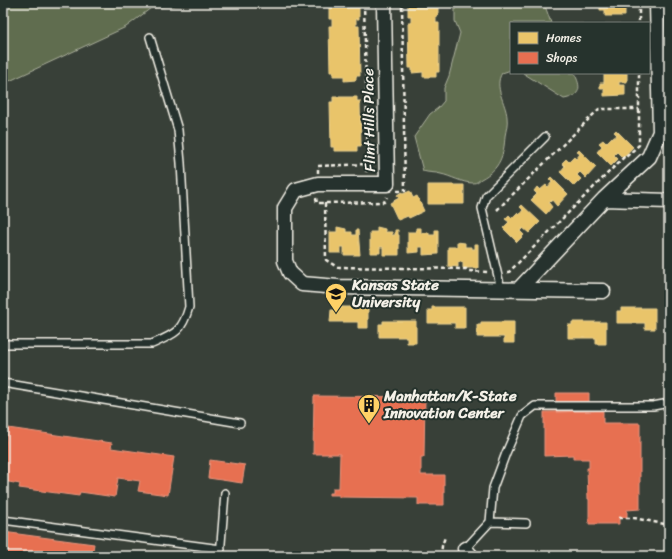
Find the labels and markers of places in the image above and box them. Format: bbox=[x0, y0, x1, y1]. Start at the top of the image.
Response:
place label: Kansas State University bbox=[351, 272, 439, 315]
school or university icon: Kansas State University bbox=[323, 281, 349, 314]
place label: Manhattan/K-State Innovation Center bbox=[383, 383, 517, 426]
building icon: Manhattan/K-State Innovation Center bbox=[356, 392, 382, 425]

